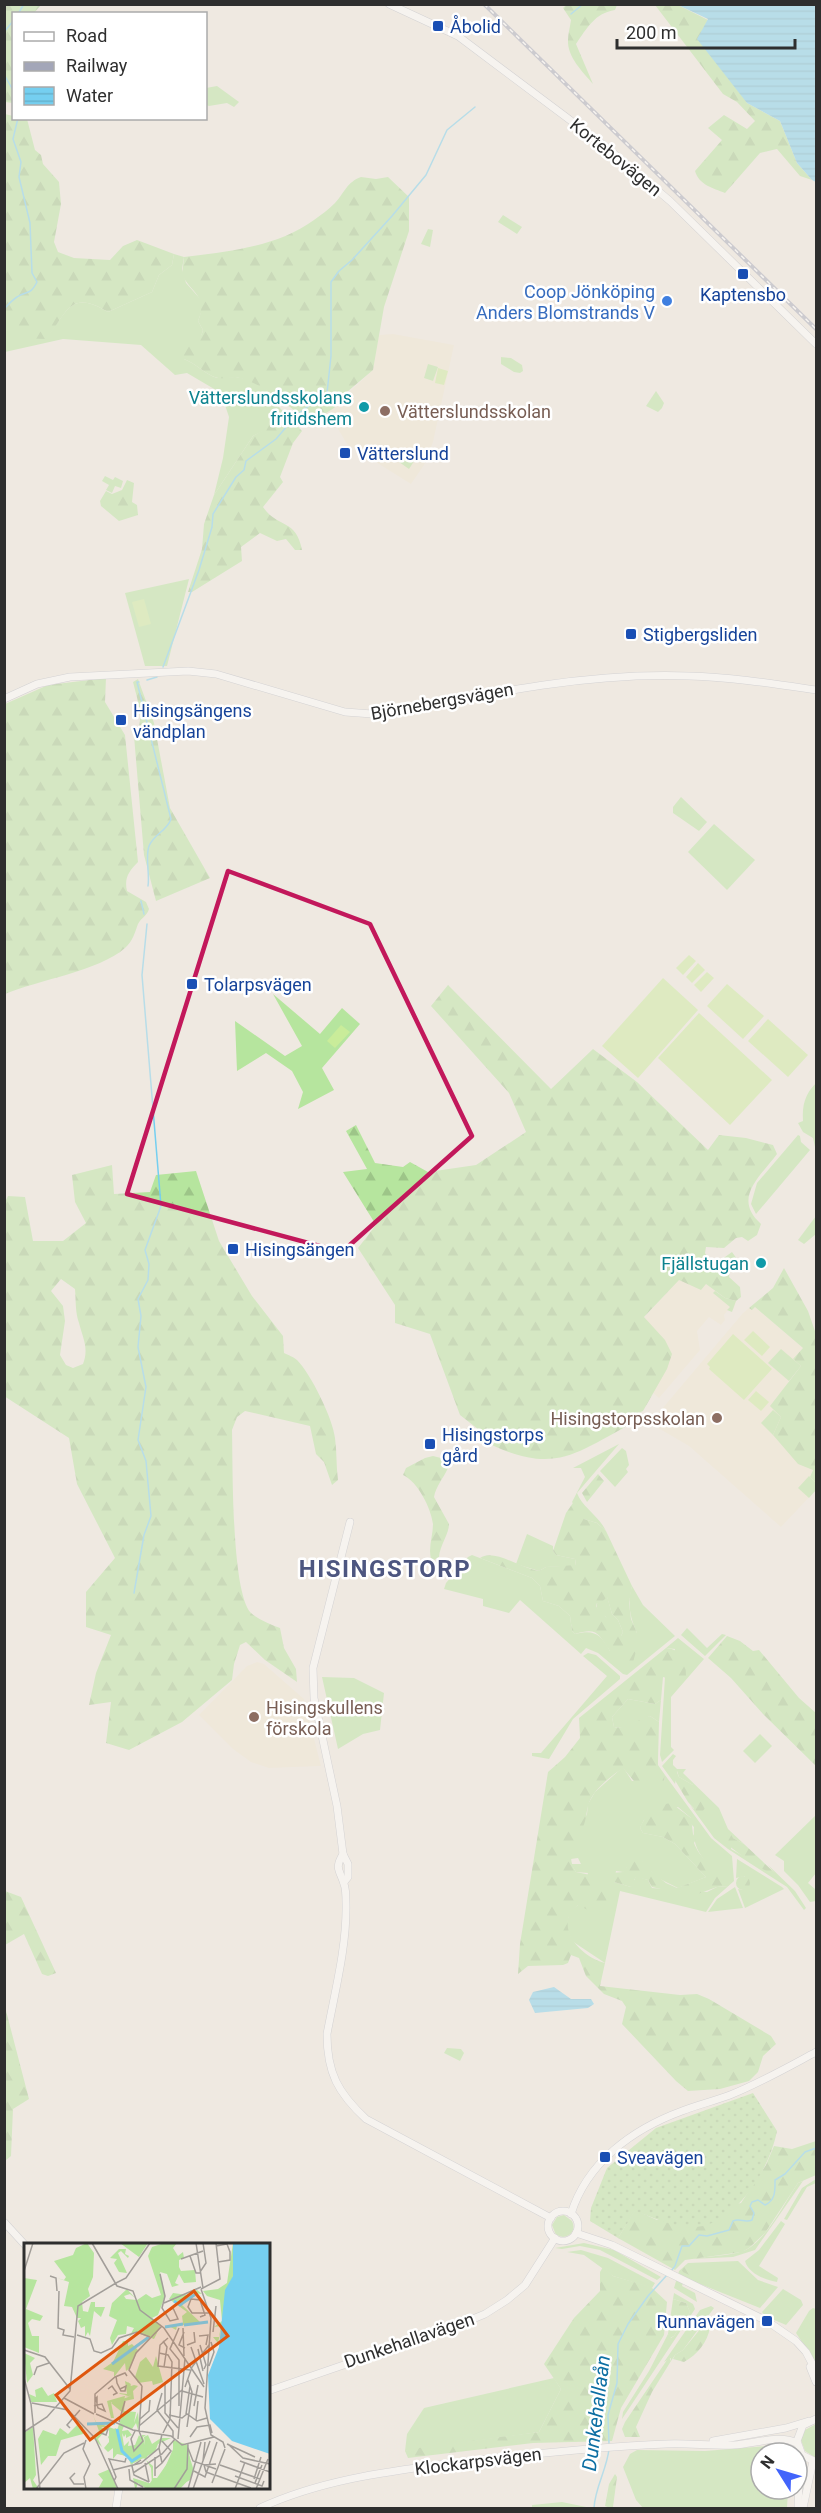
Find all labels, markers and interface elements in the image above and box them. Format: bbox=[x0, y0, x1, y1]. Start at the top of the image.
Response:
legend bbox=[12, 12, 207, 120]
scale bar bbox=[617, 12, 796, 50]
place label: Åbolid bbox=[450, 15, 501, 37]
marker: Åbolid bbox=[431, 19, 445, 33]
text: 200 m bbox=[626, 22, 677, 43]
text: Road bbox=[66, 25, 107, 46]
text: Railway bbox=[66, 55, 128, 76]
text: Water bbox=[66, 85, 113, 106]
street label: Kortebovägen bbox=[566, 114, 666, 200]
marker: Kaptensbo bbox=[736, 267, 750, 281]
place label: Coop Jönköping Anders Blomstrands V bbox=[476, 281, 656, 323]
place label: Kaptensbo bbox=[700, 284, 786, 305]
marker: Coop Jönköping Anders Blomstrands V bbox=[660, 294, 674, 308]
place label: Vätterslundsskolans fritidshem bbox=[189, 387, 352, 429]
marker: Vätterslundsskolans fritidshem bbox=[357, 400, 371, 414]
place label: Vätterslundsskolan bbox=[397, 401, 551, 422]
marker: Vätterslundsskolan bbox=[378, 404, 392, 418]
place label: Vätterslund bbox=[357, 443, 449, 464]
marker: Vätterslund bbox=[338, 446, 352, 460]
place label: Stigbergsliden bbox=[643, 624, 757, 645]
marker: Stigbergsliden bbox=[624, 627, 638, 641]
street label: Björnebergsvägen bbox=[369, 678, 515, 724]
place label: Hisingsängens vändplan bbox=[133, 700, 252, 742]
marker: Hisingsängens vändplan bbox=[114, 713, 128, 727]
place label: Tolarpsvägen bbox=[204, 974, 312, 995]
marker: Tolarpsvägen bbox=[185, 977, 199, 991]
place label: Hisingsängen bbox=[245, 1239, 355, 1260]
marker: Hisingsängen bbox=[226, 1242, 240, 1256]
place label: Fjällstugan bbox=[661, 1253, 749, 1274]
marker: Fjällstugan bbox=[754, 1256, 768, 1270]
place label: Hisingstorpsskolan bbox=[551, 1408, 705, 1429]
marker: Hisingstorpsskolan bbox=[710, 1411, 724, 1425]
place label: Hisingstorps gård bbox=[442, 1424, 544, 1466]
marker: Hisingstorps gård bbox=[423, 1437, 437, 1451]
district label: HISINGSTORP bbox=[299, 1555, 471, 1583]
place label: Hisingskullens förskola bbox=[266, 1697, 383, 1739]
marker: Hisingskullens förskola bbox=[247, 1710, 261, 1724]
place label: Sveavägen bbox=[617, 2147, 703, 2168]
marker: Sveavägen bbox=[598, 2150, 612, 2164]
inset map bbox=[24, 2243, 270, 2489]
street label: Dunkehallavägen bbox=[341, 2308, 477, 2372]
place label: Runnavägen bbox=[656, 2311, 755, 2332]
marker: Runnavägen bbox=[760, 2314, 774, 2328]
water label: Dunkehallaån bbox=[577, 2354, 615, 2472]
north arrow bbox=[749, 2441, 809, 2501]
street label: Klockarpsvägen bbox=[413, 2443, 543, 2479]
text: N bbox=[756, 2452, 778, 2473]

